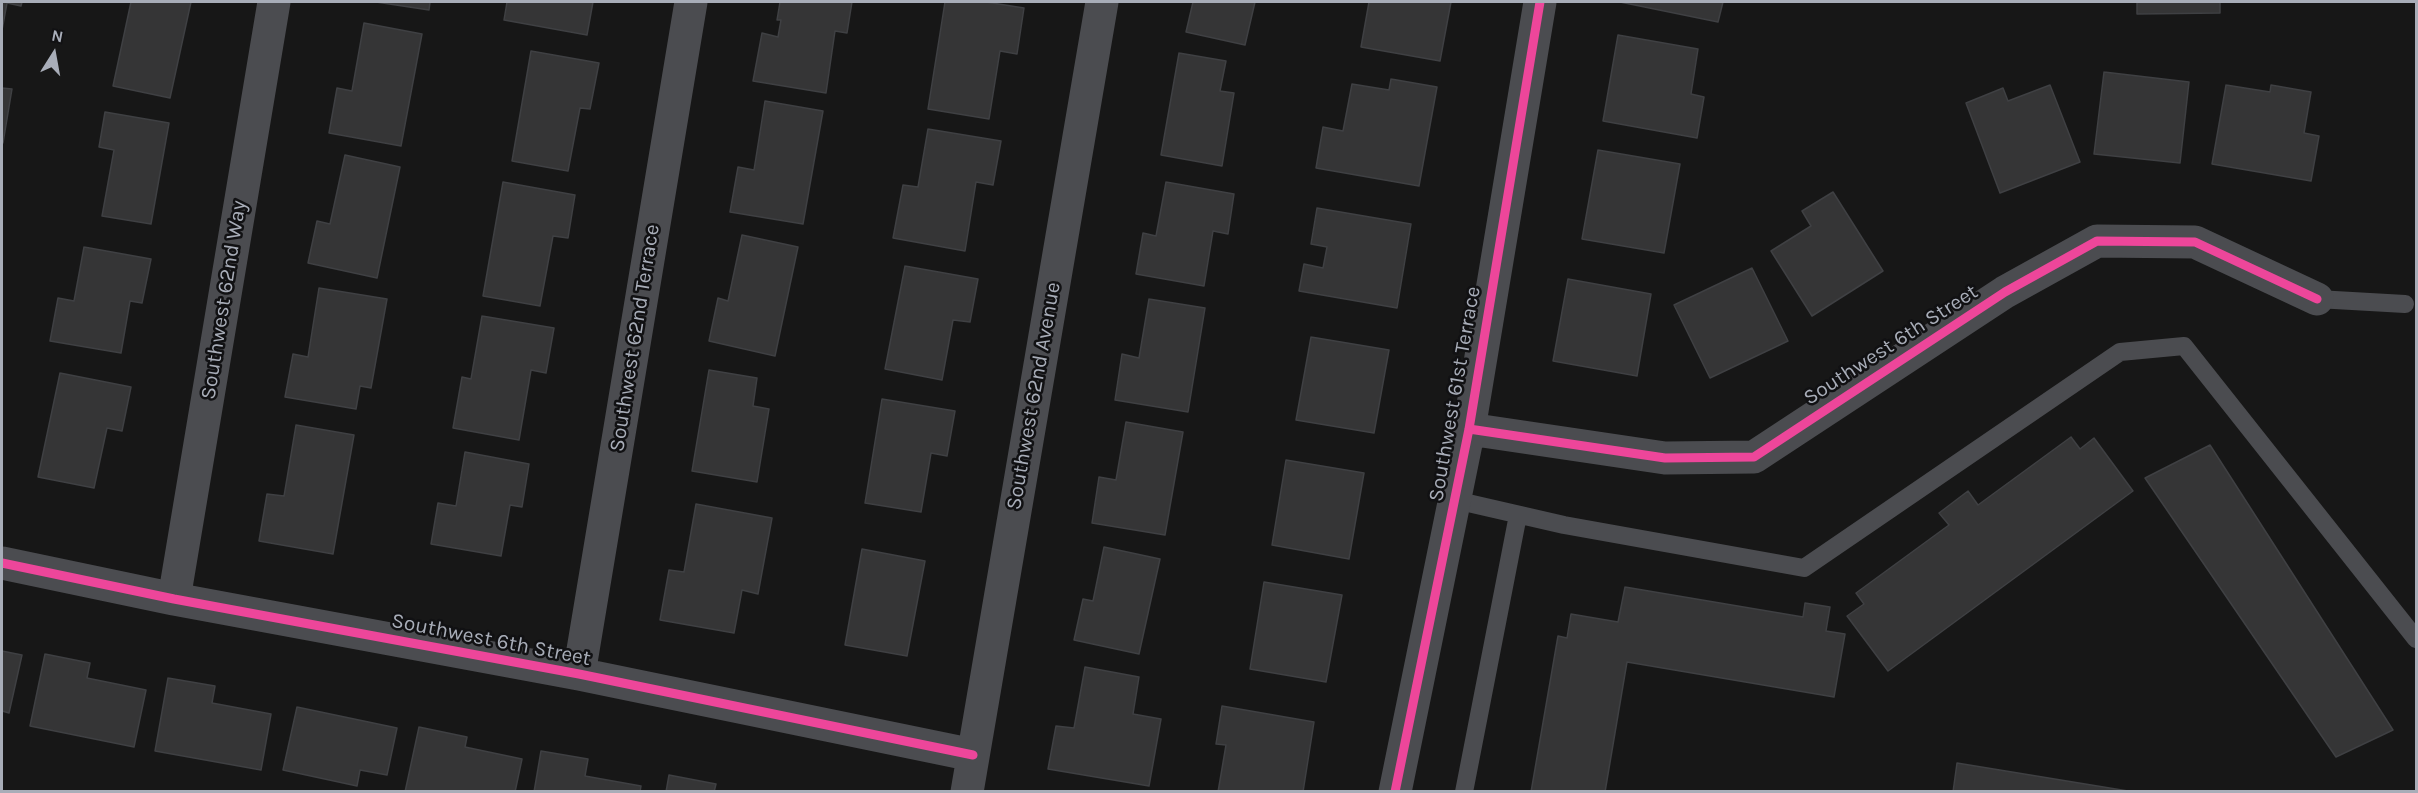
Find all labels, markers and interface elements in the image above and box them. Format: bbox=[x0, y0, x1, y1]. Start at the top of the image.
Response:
north arrow bbox=[24, 24, 84, 84]
text: N bbox=[50, 25, 65, 46]
street label: Southwest 62nd Way bbox=[196, 199, 252, 401]
street label: Southwest 62nd Terrace bbox=[605, 223, 665, 453]
street label: Southwest 6th Street bbox=[1799, 279, 1983, 411]
street label: Southwest 62nd Avenue bbox=[1002, 280, 1066, 512]
street label: Southwest 61st Terrace bbox=[1424, 284, 1486, 504]
street label: Southwest 6th Street bbox=[389, 608, 593, 672]

